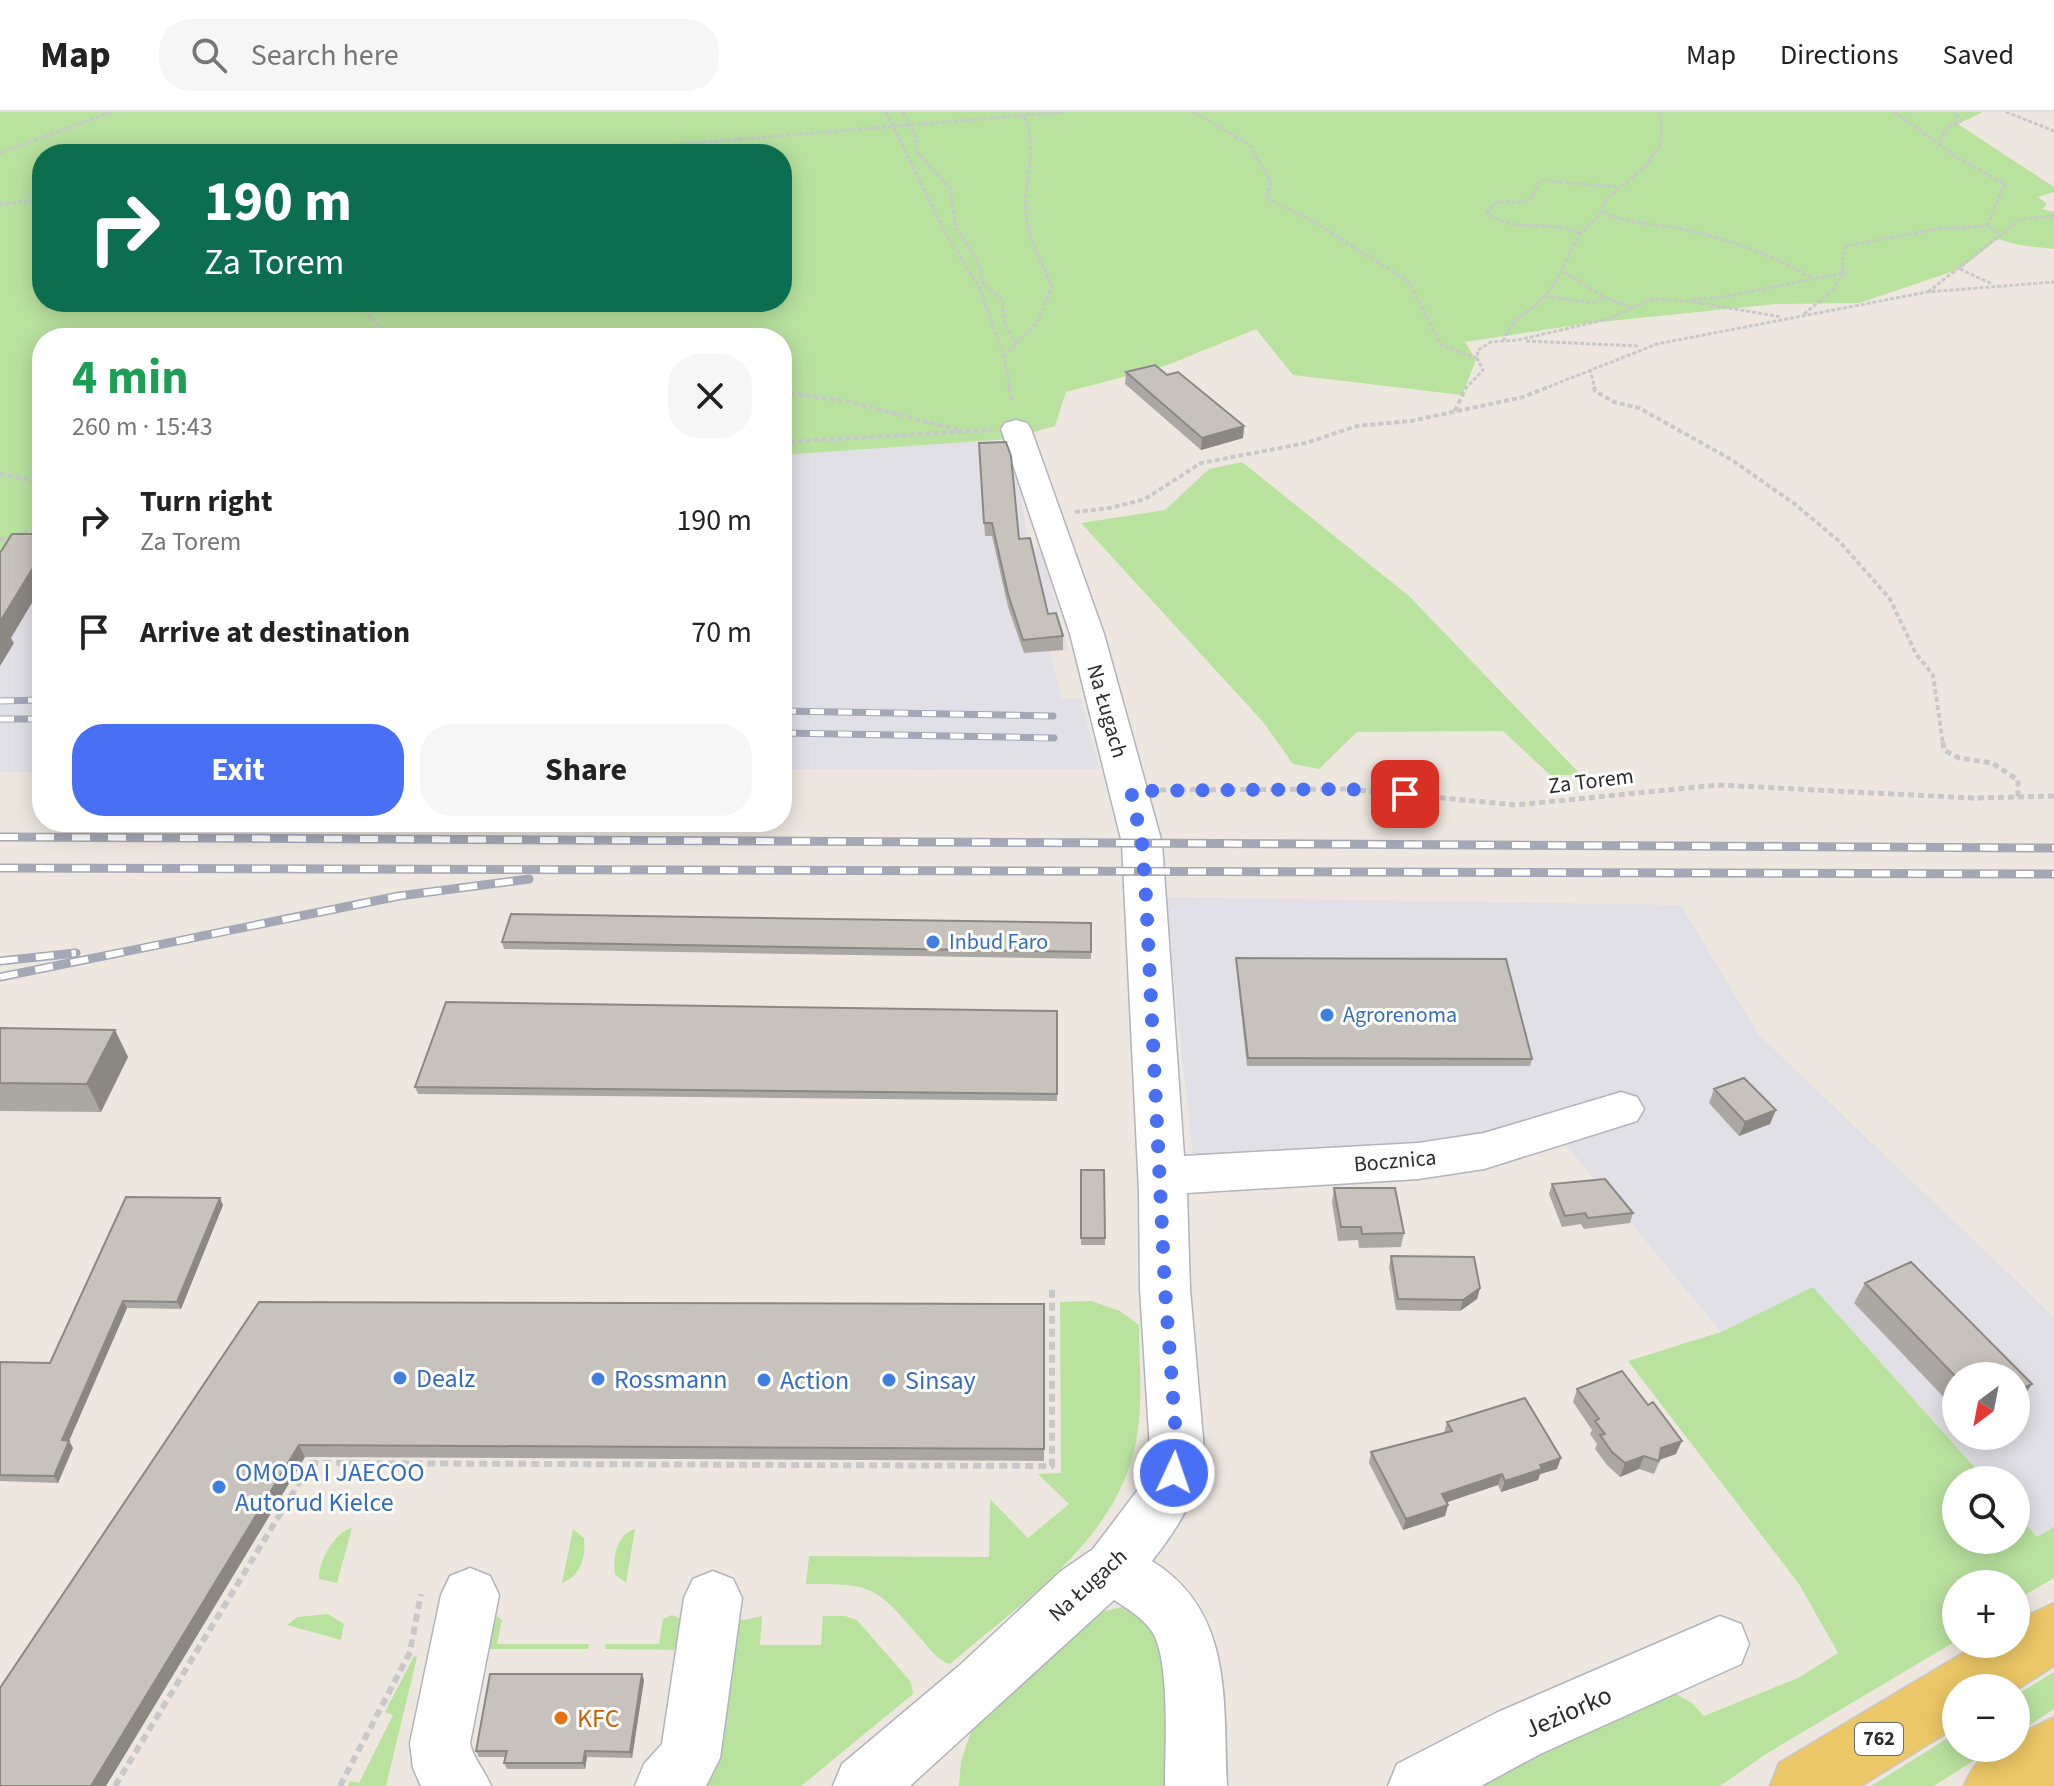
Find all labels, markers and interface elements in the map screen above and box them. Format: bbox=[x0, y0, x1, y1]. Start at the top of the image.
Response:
search box bbox=[159, 19, 719, 91]
text: Map bbox=[40, 28, 111, 82]
icon: search bbox=[187, 33, 231, 77]
text: Search here bbox=[251, 34, 399, 77]
text: Map bbox=[1686, 35, 1736, 75]
text: Directions bbox=[1780, 35, 1899, 75]
text: Saved bbox=[1943, 35, 2014, 75]
text: 190 m bbox=[204, 163, 352, 242]
icon: right bbox=[72, 176, 176, 280]
text: Za Torem bbox=[204, 237, 344, 288]
text: 4 min bbox=[72, 344, 189, 412]
button: close bbox=[668, 354, 752, 438]
text: 260 m · 15:43 bbox=[72, 408, 213, 445]
text: Turn right bbox=[140, 480, 272, 523]
icon: right bbox=[72, 498, 116, 542]
text: 190 m bbox=[676, 499, 752, 542]
text: Za Torem bbox=[140, 523, 241, 560]
icon: arrive bbox=[72, 610, 116, 654]
text: Arrive at destination bbox=[140, 611, 410, 654]
text: 70 m bbox=[691, 611, 752, 654]
street label: Na Ługach bbox=[1078, 660, 1136, 762]
button: Exit bbox=[72, 724, 404, 816]
button: Share bbox=[420, 724, 752, 816]
pin bbox=[1371, 760, 1439, 828]
street label: Za Torem bbox=[1546, 760, 1636, 802]
icon: arrive bbox=[1383, 772, 1427, 816]
place label: Inbud Faro bbox=[949, 926, 1048, 958]
marker: Inbud Faro bbox=[924, 933, 942, 951]
place label: Agrorenoma bbox=[1343, 999, 1457, 1031]
marker: Agrorenoma bbox=[1318, 1006, 1336, 1024]
street label: Bocznica bbox=[1352, 1141, 1438, 1181]
place label: Dealz bbox=[416, 1360, 475, 1397]
place label: Rossmann bbox=[614, 1361, 727, 1398]
place label: Action bbox=[780, 1362, 849, 1399]
place label: Sinsay bbox=[905, 1362, 976, 1399]
north arrow bbox=[1942, 1362, 2030, 1450]
map controls bbox=[1942, 1362, 2030, 1762]
marker: Dealz bbox=[391, 1369, 409, 1387]
marker: Rossmann bbox=[589, 1370, 607, 1388]
marker: Action bbox=[755, 1371, 773, 1389]
marker: Sinsay bbox=[880, 1371, 898, 1389]
position arrow bbox=[1132, 1431, 1216, 1515]
place label: OMODA I JAECOO Autorud Kielce bbox=[235, 1454, 424, 1521]
button: search bbox=[1942, 1466, 2030, 1554]
marker: OMODA I JAECOO Autorud Kielce bbox=[210, 1478, 228, 1496]
street label: Na Ługach bbox=[1042, 1541, 1134, 1629]
button: + bbox=[1942, 1570, 2030, 1658]
button: − bbox=[1942, 1674, 2030, 1762]
street label: Jeziorko bbox=[1518, 1676, 1618, 1748]
place label: KFC bbox=[577, 1700, 619, 1737]
marker: KFC bbox=[552, 1709, 570, 1727]
road number: 762 bbox=[1855, 1723, 1903, 1755]

